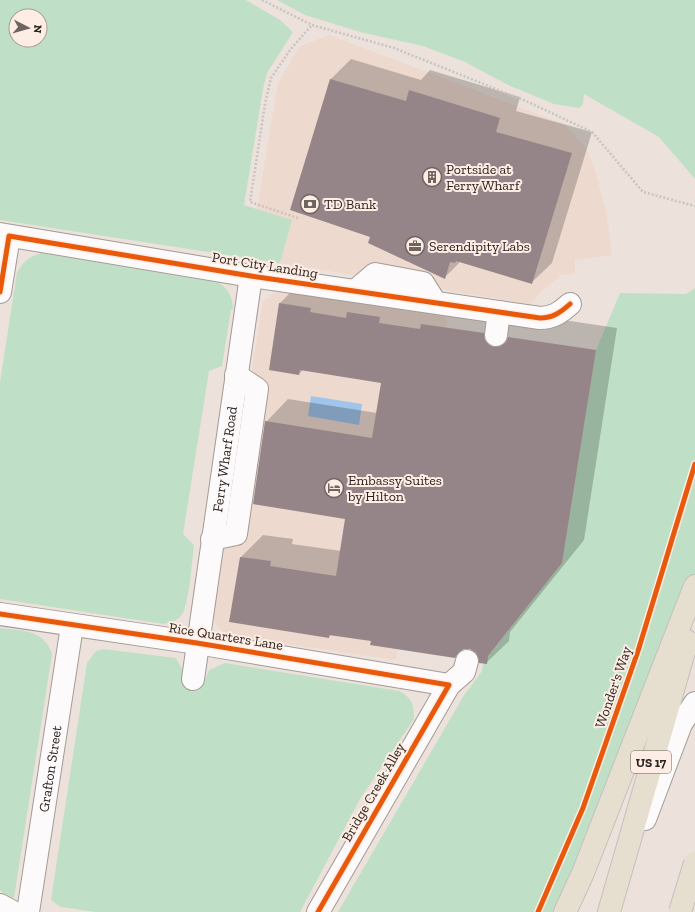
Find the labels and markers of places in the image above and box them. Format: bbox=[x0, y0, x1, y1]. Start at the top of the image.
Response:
place label: Portside at Ferry Wharf bbox=[446, 161, 521, 194]
building icon: Portside at Ferry Wharf bbox=[421, 166, 443, 188]
bank icon: TD Bank bbox=[299, 193, 321, 215]
place label: TD Bank bbox=[324, 196, 377, 213]
office icon: Serendipity Labs bbox=[404, 235, 426, 257]
place label: Serendipity Labs bbox=[429, 238, 530, 255]
place label: Embassy Suites by Hilton bbox=[347, 472, 442, 505]
hotel icon: Embassy Suites by Hilton bbox=[323, 477, 345, 499]

